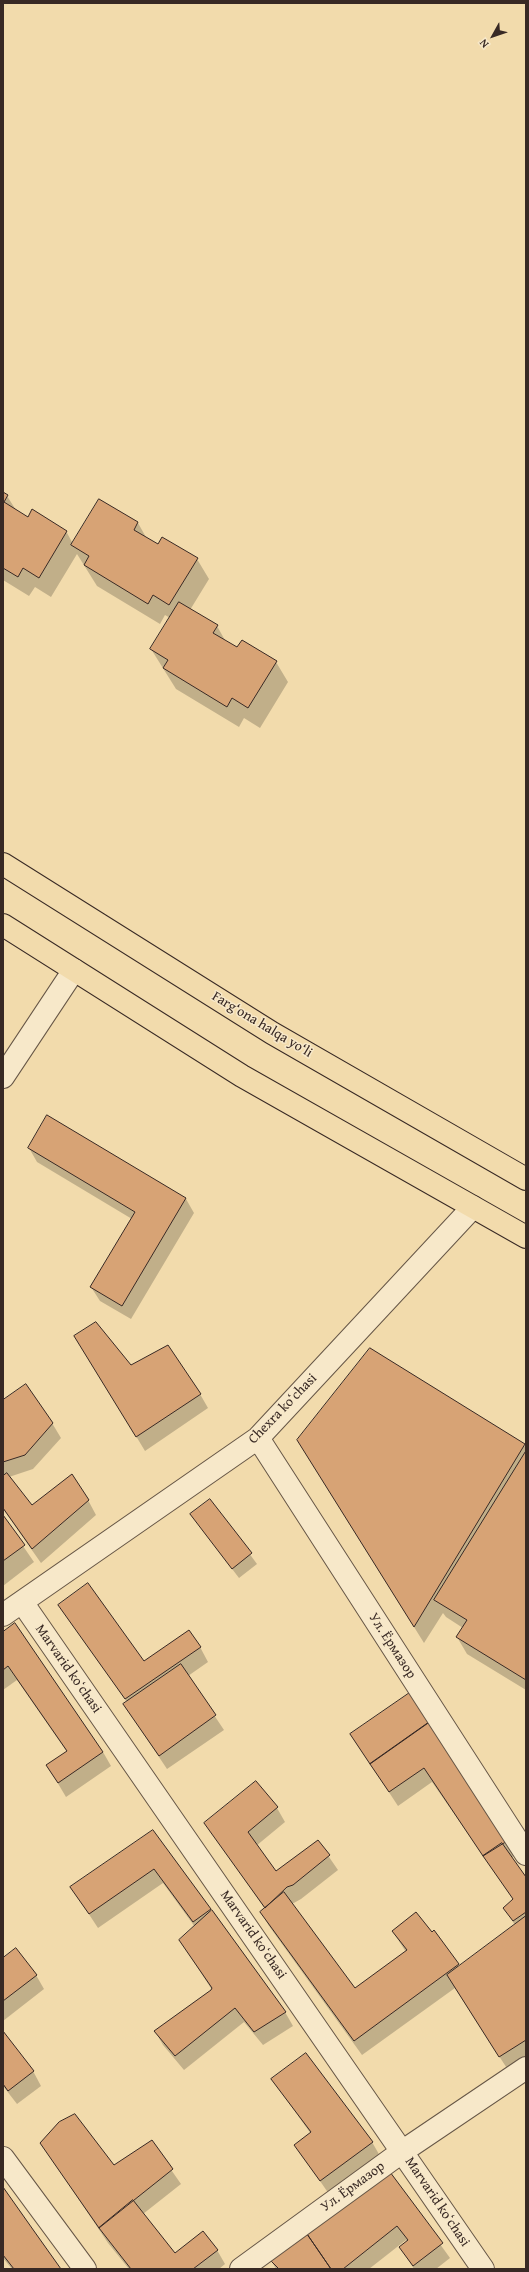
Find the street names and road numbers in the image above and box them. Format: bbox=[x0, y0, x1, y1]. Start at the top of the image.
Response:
street label: Farg‘ona halqa yo‘li bbox=[209, 988, 315, 1062]
street label: Chexra koʻchasi bbox=[245, 1370, 321, 1448]
street label: Ул. Ёрмазор bbox=[365, 1610, 419, 1682]
street label: Marvarid koʻchasi bbox=[31, 1621, 105, 1717]
street label: Marvarid koʻchasi bbox=[216, 1887, 290, 1983]
street label: Marvarid koʻchasi bbox=[401, 2154, 473, 2250]
street label: Ул. Ёрмазор bbox=[318, 2158, 388, 2216]

